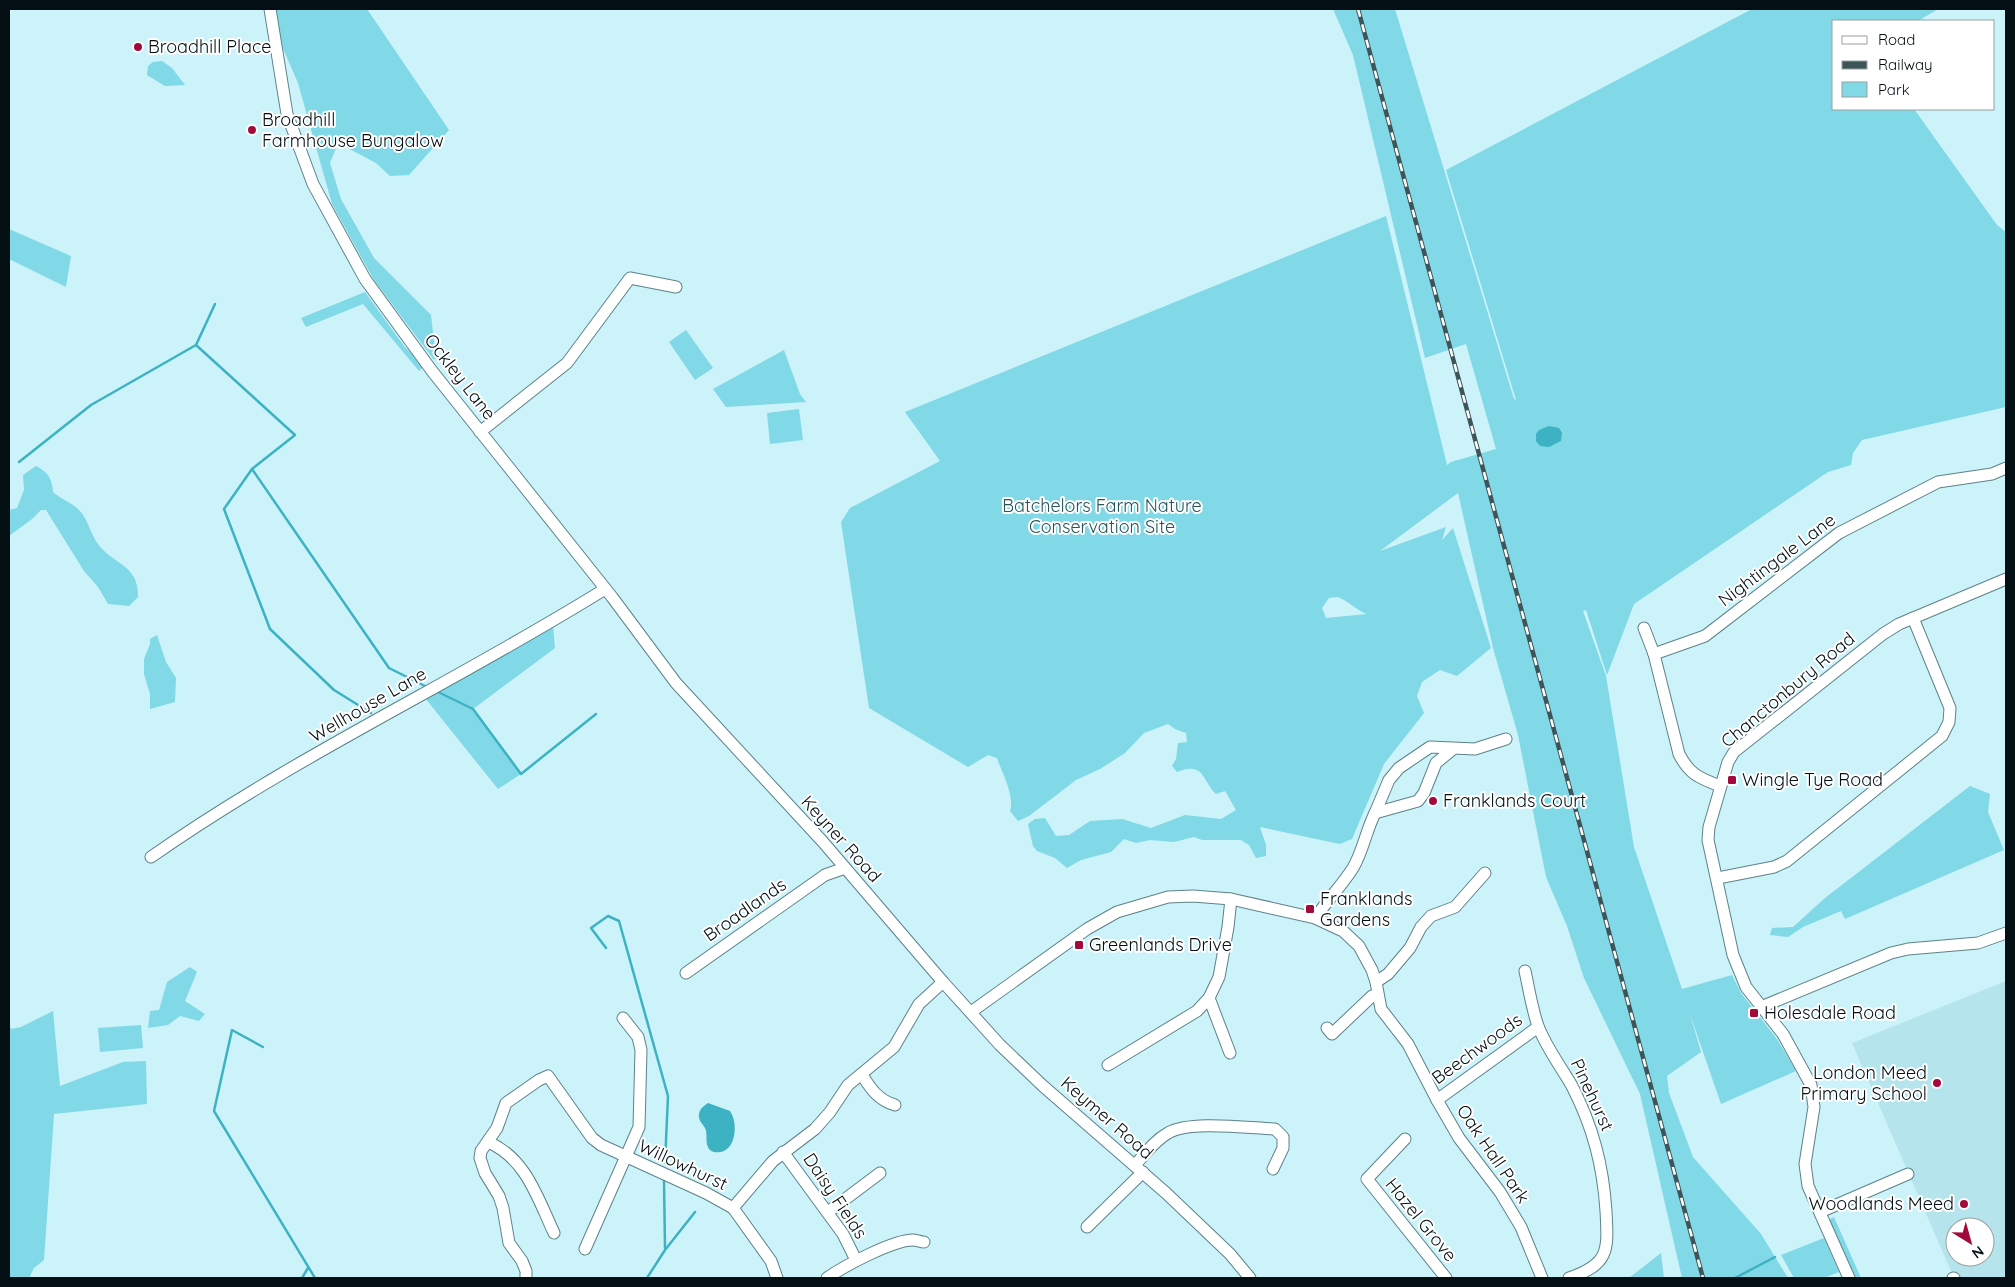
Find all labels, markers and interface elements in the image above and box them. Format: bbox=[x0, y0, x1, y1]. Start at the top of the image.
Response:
legend bbox=[1832, 20, 1995, 110]
text: Road bbox=[1878, 30, 1915, 49]
place label: Broadhill Place bbox=[148, 35, 271, 58]
marker: Broadhill Place bbox=[132, 41, 144, 53]
text: Railway bbox=[1878, 55, 1933, 74]
text: Park bbox=[1878, 80, 1910, 99]
place label: Broadhill Farmhouse Bungalow bbox=[262, 108, 444, 152]
marker: Broadhill Farmhouse Bungalow bbox=[246, 124, 258, 136]
street label: Ockley Lane bbox=[420, 329, 501, 424]
park label: Batchelors Farm Nature Conservation Site bbox=[1002, 494, 1202, 538]
street label: Nightingale Lane bbox=[1714, 508, 1840, 611]
street label: Chanctonbury Road bbox=[1716, 627, 1859, 752]
street label: Wellhouse Lane bbox=[305, 662, 430, 747]
place label: Wingle Tye Road bbox=[1742, 768, 1883, 791]
marker: Wingle Tye Road bbox=[1726, 774, 1738, 786]
place label: Franklands Court bbox=[1443, 789, 1586, 812]
street label: Keyner Road bbox=[796, 790, 886, 887]
marker: Franklands Court bbox=[1427, 795, 1439, 807]
street label: Broadlands bbox=[699, 873, 791, 946]
place label: Franklands Gardens bbox=[1320, 887, 1412, 931]
marker: Franklands Gardens bbox=[1304, 903, 1316, 915]
place label: Greenlands Drive bbox=[1089, 933, 1232, 956]
marker: Greenlands Drive bbox=[1073, 939, 1085, 951]
place label: Holesdale Road bbox=[1764, 1001, 1896, 1024]
marker: Holesdale Road bbox=[1748, 1007, 1760, 1019]
street label: Beechwoods bbox=[1427, 1008, 1526, 1089]
street label: Pinehurst bbox=[1566, 1055, 1619, 1135]
place label: London Meed Primary School bbox=[1801, 1061, 1927, 1105]
street label: Keymer Road bbox=[1056, 1071, 1158, 1164]
marker: London Meed Primary School bbox=[1931, 1077, 1943, 1089]
street label: Oak Hall Park bbox=[1452, 1100, 1535, 1208]
street label: Willowhurst bbox=[635, 1134, 731, 1195]
street label: Daisy Fields bbox=[798, 1148, 873, 1243]
street label: Hazel Grove bbox=[1381, 1173, 1462, 1266]
place label: Woodlands Meed bbox=[1808, 1192, 1954, 1215]
marker: Woodlands Meed bbox=[1958, 1198, 1970, 1210]
north arrow bbox=[1945, 1217, 1995, 1267]
text: N bbox=[1968, 1242, 1987, 1263]

